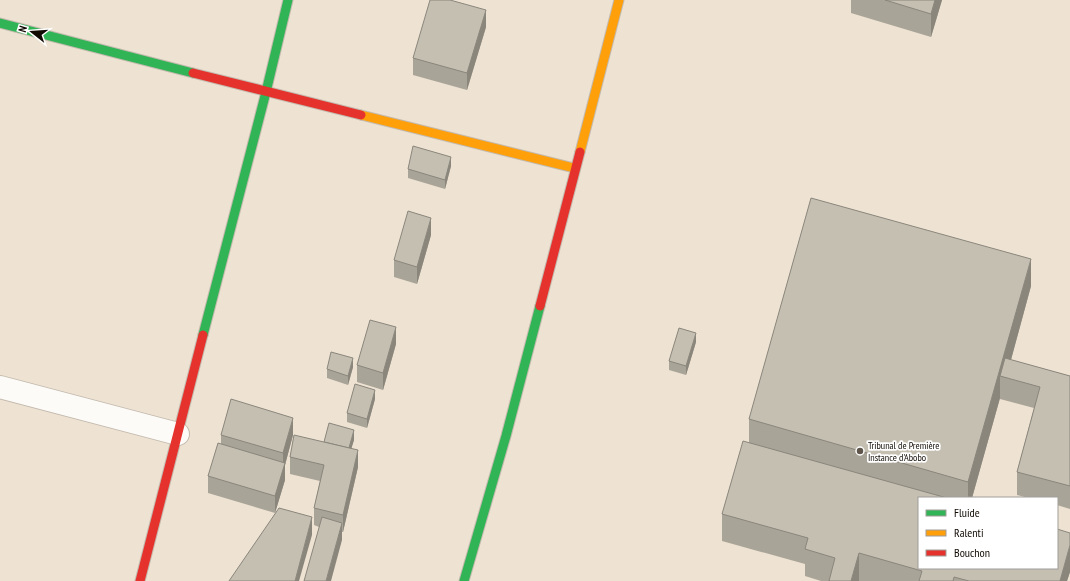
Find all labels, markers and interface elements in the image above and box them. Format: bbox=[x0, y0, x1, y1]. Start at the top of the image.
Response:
north arrow bbox=[12, 12, 52, 52]
text: N bbox=[15, 24, 30, 34]
place label: Tribunal de Première Instance d'Abobo bbox=[868, 439, 939, 464]
marker: Tribunal de Première Instance d'Abobo bbox=[855, 446, 865, 456]
legend bbox=[918, 497, 1058, 569]
text: Fluide bbox=[954, 505, 980, 520]
text: Ralenti bbox=[954, 525, 983, 540]
text: Bouchon bbox=[954, 545, 990, 560]

